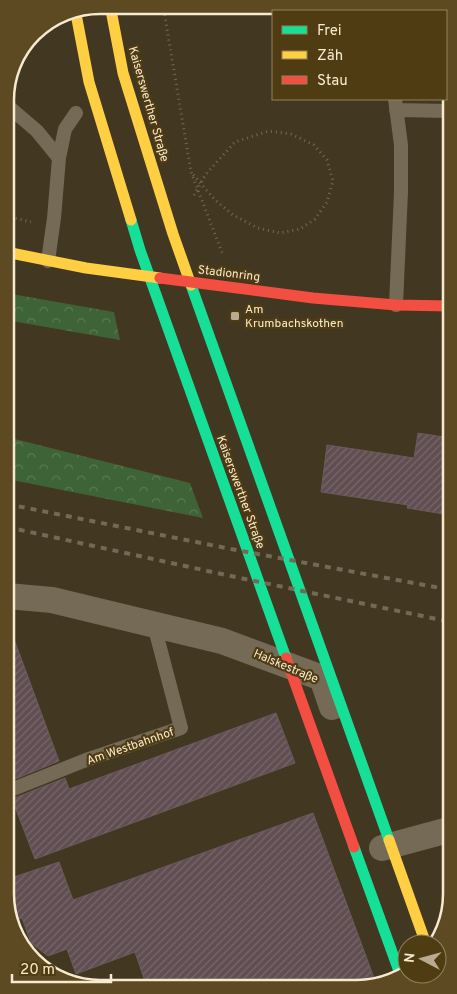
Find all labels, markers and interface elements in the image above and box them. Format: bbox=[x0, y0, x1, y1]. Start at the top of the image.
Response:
legend bbox=[272, 10, 447, 100]
text: Frei bbox=[317, 22, 342, 41]
street label: Kaiserswerther Straße bbox=[124, 45, 172, 164]
text: Zäh bbox=[317, 47, 343, 66]
text: Stau bbox=[317, 72, 348, 91]
street label: Stadionring bbox=[197, 262, 261, 286]
place label: Am Krumbachskothen bbox=[245, 302, 343, 332]
marker: Am Krumbachskothen bbox=[229, 310, 241, 322]
street label: Kaiserswerther Straße bbox=[212, 434, 268, 551]
street label: Halskestraße bbox=[251, 646, 320, 688]
street label: Am Westbahnhof bbox=[85, 725, 176, 769]
north arrow bbox=[397, 934, 447, 984]
scale bar bbox=[12, 952, 111, 984]
text: N bbox=[402, 952, 420, 964]
text: 20 m bbox=[20, 961, 55, 980]

